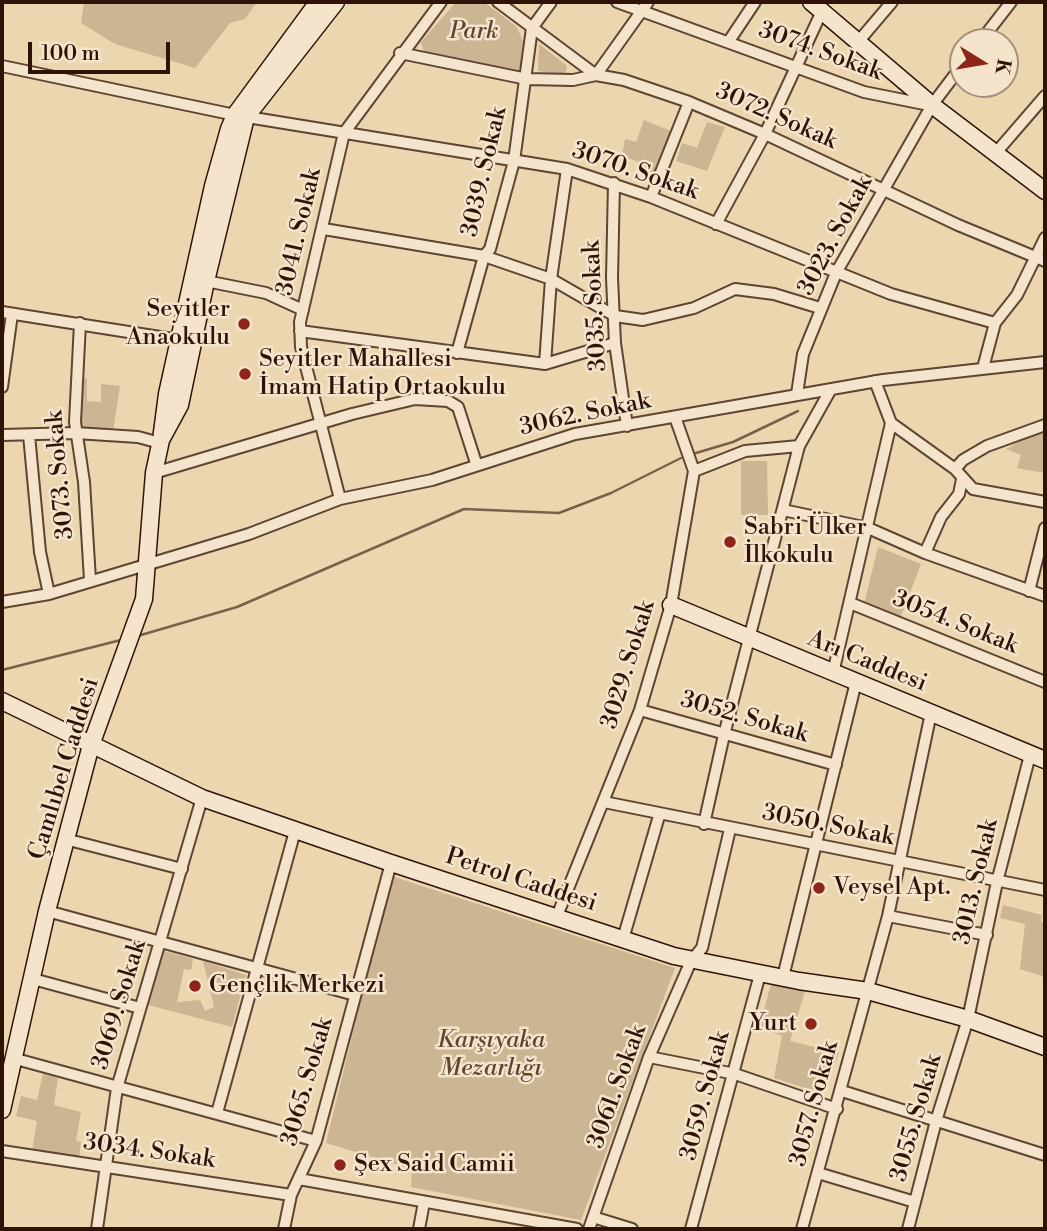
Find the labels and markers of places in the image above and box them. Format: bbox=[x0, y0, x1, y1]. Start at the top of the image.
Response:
place label: Seyitler Anaokulu bbox=[126, 296, 230, 352]
marker: Seyitler Anaokulu bbox=[236, 316, 252, 332]
place label: Seyitler Mahallesi İmam Hatip Ortaokulu bbox=[259, 346, 506, 402]
marker: Seyitler Mahallesi İmam Hatip Ortaokulu bbox=[237, 366, 253, 382]
place label: Sabri Ülker İlkokulu bbox=[744, 514, 867, 570]
marker: Sabri Ülker İlkokulu bbox=[722, 534, 738, 550]
place label: Veysel Apt. bbox=[833, 874, 951, 902]
marker: Veysel Apt. bbox=[811, 880, 827, 896]
place label: Gençlik Merkezi bbox=[209, 972, 385, 1000]
marker: Gençlik Merkezi bbox=[187, 978, 203, 994]
place label: Yurt bbox=[750, 1010, 797, 1038]
marker: Yurt bbox=[803, 1016, 819, 1032]
place label: Şex Said Camii bbox=[354, 1151, 515, 1179]
marker: Şex Said Camii bbox=[332, 1157, 348, 1173]

